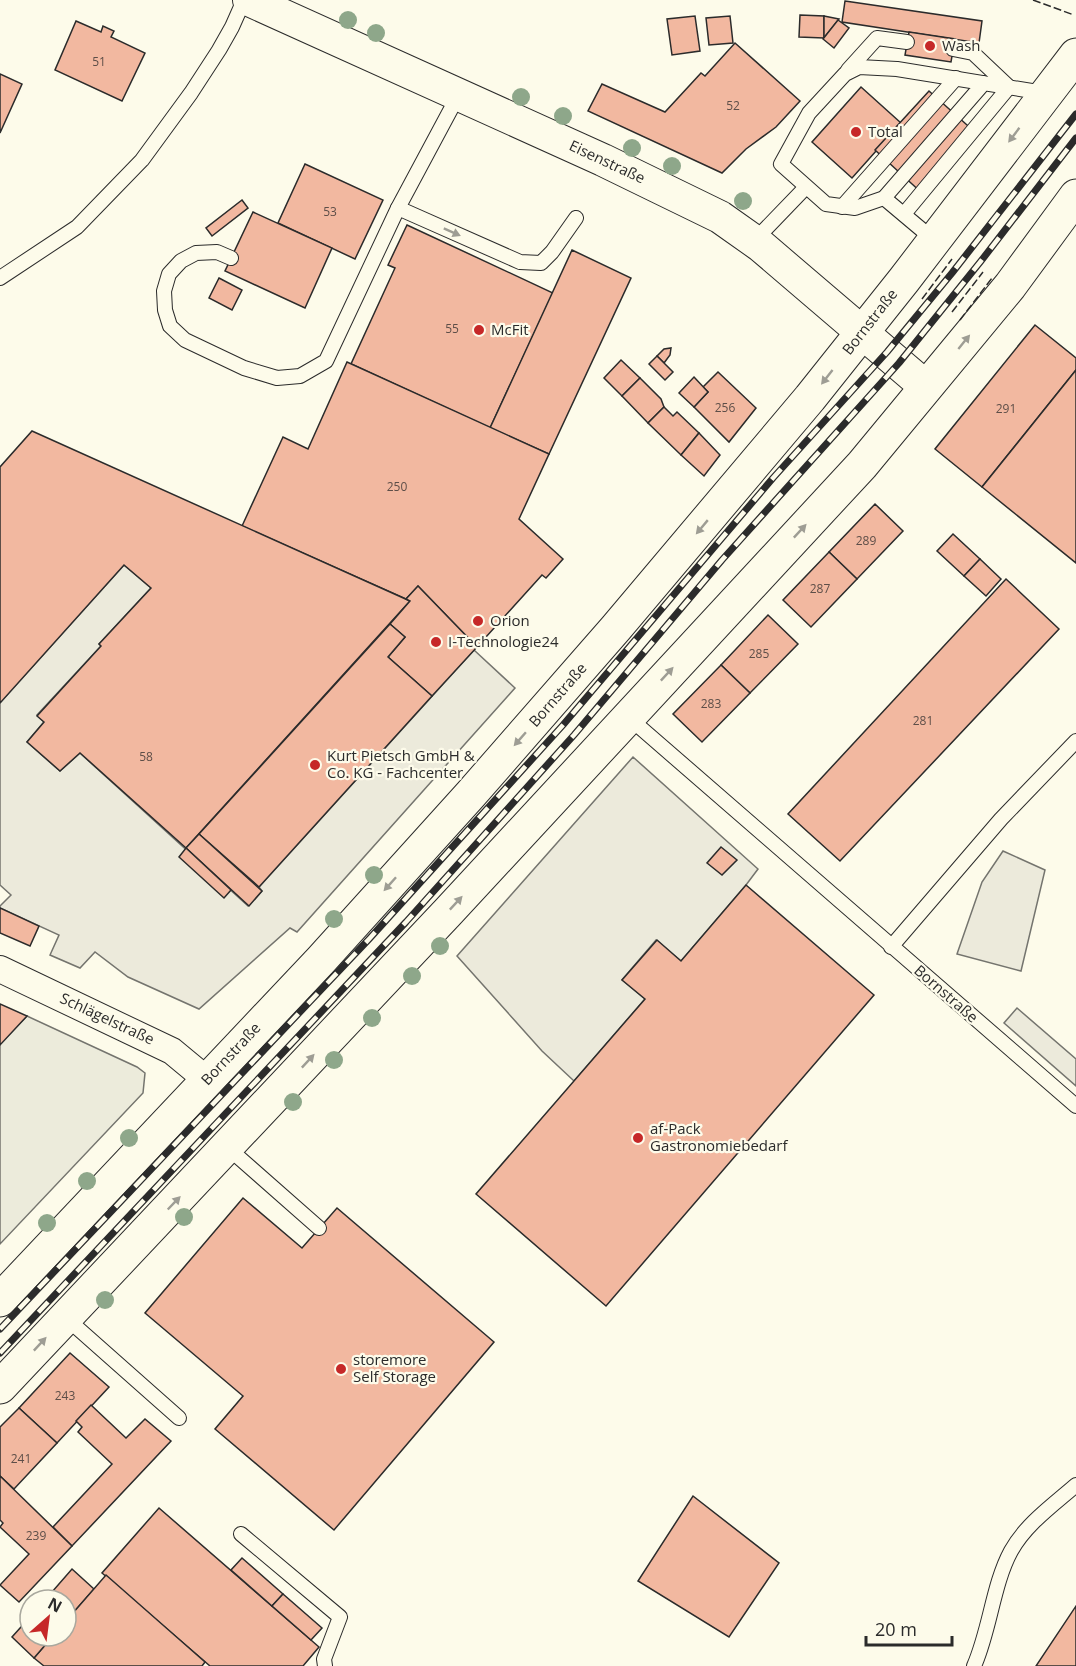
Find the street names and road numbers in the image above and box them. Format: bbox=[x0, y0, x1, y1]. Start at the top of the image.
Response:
street label: Eisenstraße bbox=[566, 135, 649, 187]
street label: Bornstraße bbox=[837, 284, 901, 359]
street label: Bornstraße bbox=[524, 658, 591, 731]
street label: Bornstraße bbox=[910, 960, 983, 1027]
street label: Schlägelstraße bbox=[57, 988, 158, 1049]
street label: Bornstraße bbox=[196, 1018, 264, 1089]

